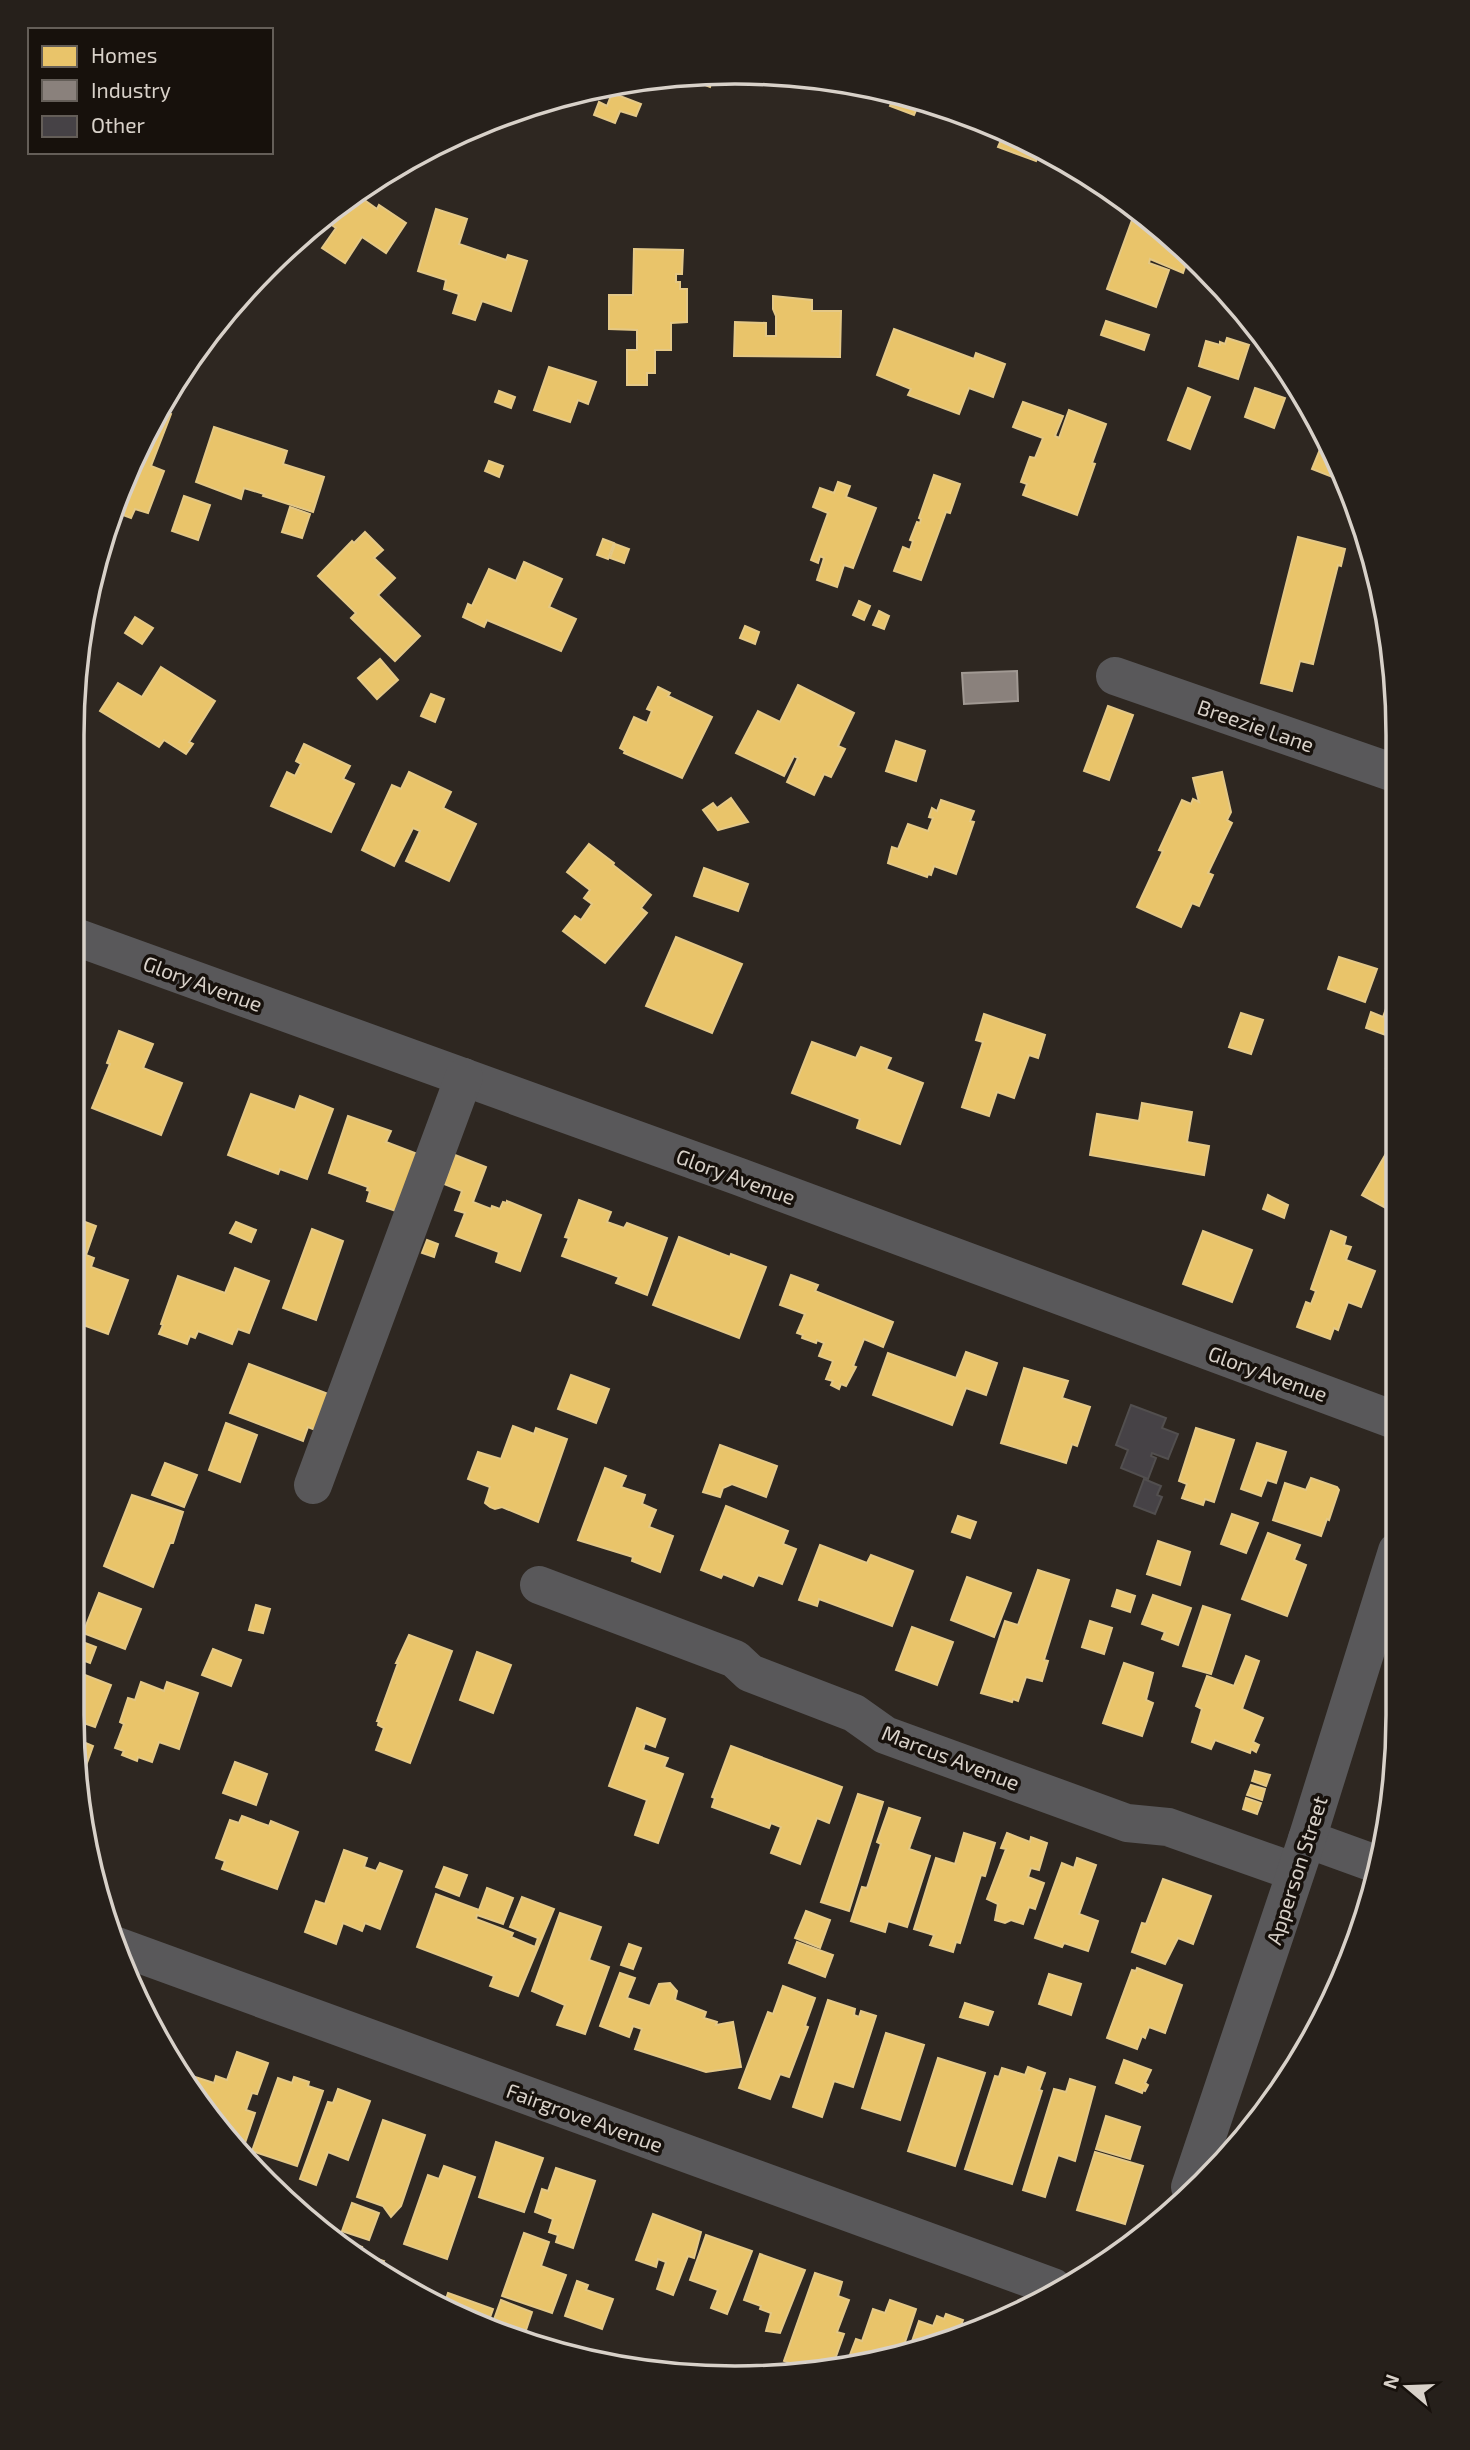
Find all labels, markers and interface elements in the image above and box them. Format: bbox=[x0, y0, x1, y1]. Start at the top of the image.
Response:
legend bbox=[28, 28, 273, 154]
text: Homes bbox=[91, 42, 157, 67]
text: Industry bbox=[91, 77, 171, 102]
text: Other bbox=[91, 112, 146, 137]
street label: Breezie Lane bbox=[1195, 693, 1317, 757]
street label: Glory Avenue bbox=[140, 950, 266, 1016]
street label: Glory Avenue bbox=[673, 1143, 799, 1209]
street label: Glory Avenue bbox=[1205, 1340, 1331, 1406]
street label: Marcus Avenue bbox=[879, 1719, 1023, 1795]
street label: Apperson Street bbox=[1260, 1792, 1332, 1948]
street label: Fairgrove Avenue bbox=[503, 2077, 667, 2157]
north arrow bbox=[1372, 2352, 1442, 2422]
text: N bbox=[1377, 2371, 1404, 2392]

